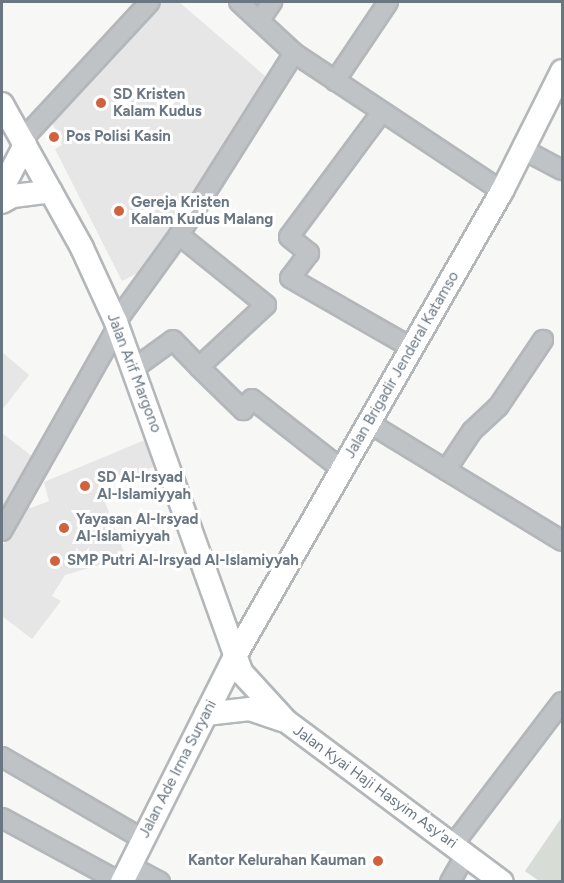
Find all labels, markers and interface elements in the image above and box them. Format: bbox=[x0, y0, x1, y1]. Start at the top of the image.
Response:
place label: SD Kristen Kalam Kudus bbox=[113, 85, 202, 120]
marker: SD Kristen Kalam Kudus bbox=[94, 96, 108, 110]
place label: Pos Polisi Kasin bbox=[66, 128, 171, 146]
marker: Pos Polisi Kasin bbox=[47, 130, 61, 144]
place label: Gereja Kristen Kalam Kudus Malang bbox=[131, 193, 273, 228]
marker: Gereja Kristen Kalam Kudus Malang bbox=[112, 204, 126, 218]
street label: Jalan Brigadir Jenderal Katamso bbox=[341, 268, 463, 462]
street label: Jalan Arif Margono bbox=[103, 311, 165, 435]
place label: SD Al-Irsyad Al-Islamiyyah bbox=[97, 468, 191, 503]
marker: SD Al-Irsyad Al-Islamiyyah bbox=[78, 479, 92, 493]
place label: Yayasan Al-Irsyad Al-Islamiyyah bbox=[76, 510, 199, 545]
marker: Yayasan Al-Irsyad Al-Islamiyyah bbox=[57, 521, 71, 535]
place label: SMP Putri Al-Irsyad Al-Islamiyyah bbox=[67, 552, 299, 570]
marker: SMP Putri Al-Irsyad Al-Islamiyyah bbox=[48, 554, 62, 568]
street label: Jalan Ade Irma Suryani bbox=[135, 697, 221, 841]
street label: Jalan Kyai Haji Hasyim Asy'ari bbox=[290, 722, 460, 852]
place label: Kantor Kelurahan Kauman bbox=[188, 852, 366, 870]
marker: Kantor Kelurahan Kauman bbox=[371, 854, 385, 868]

